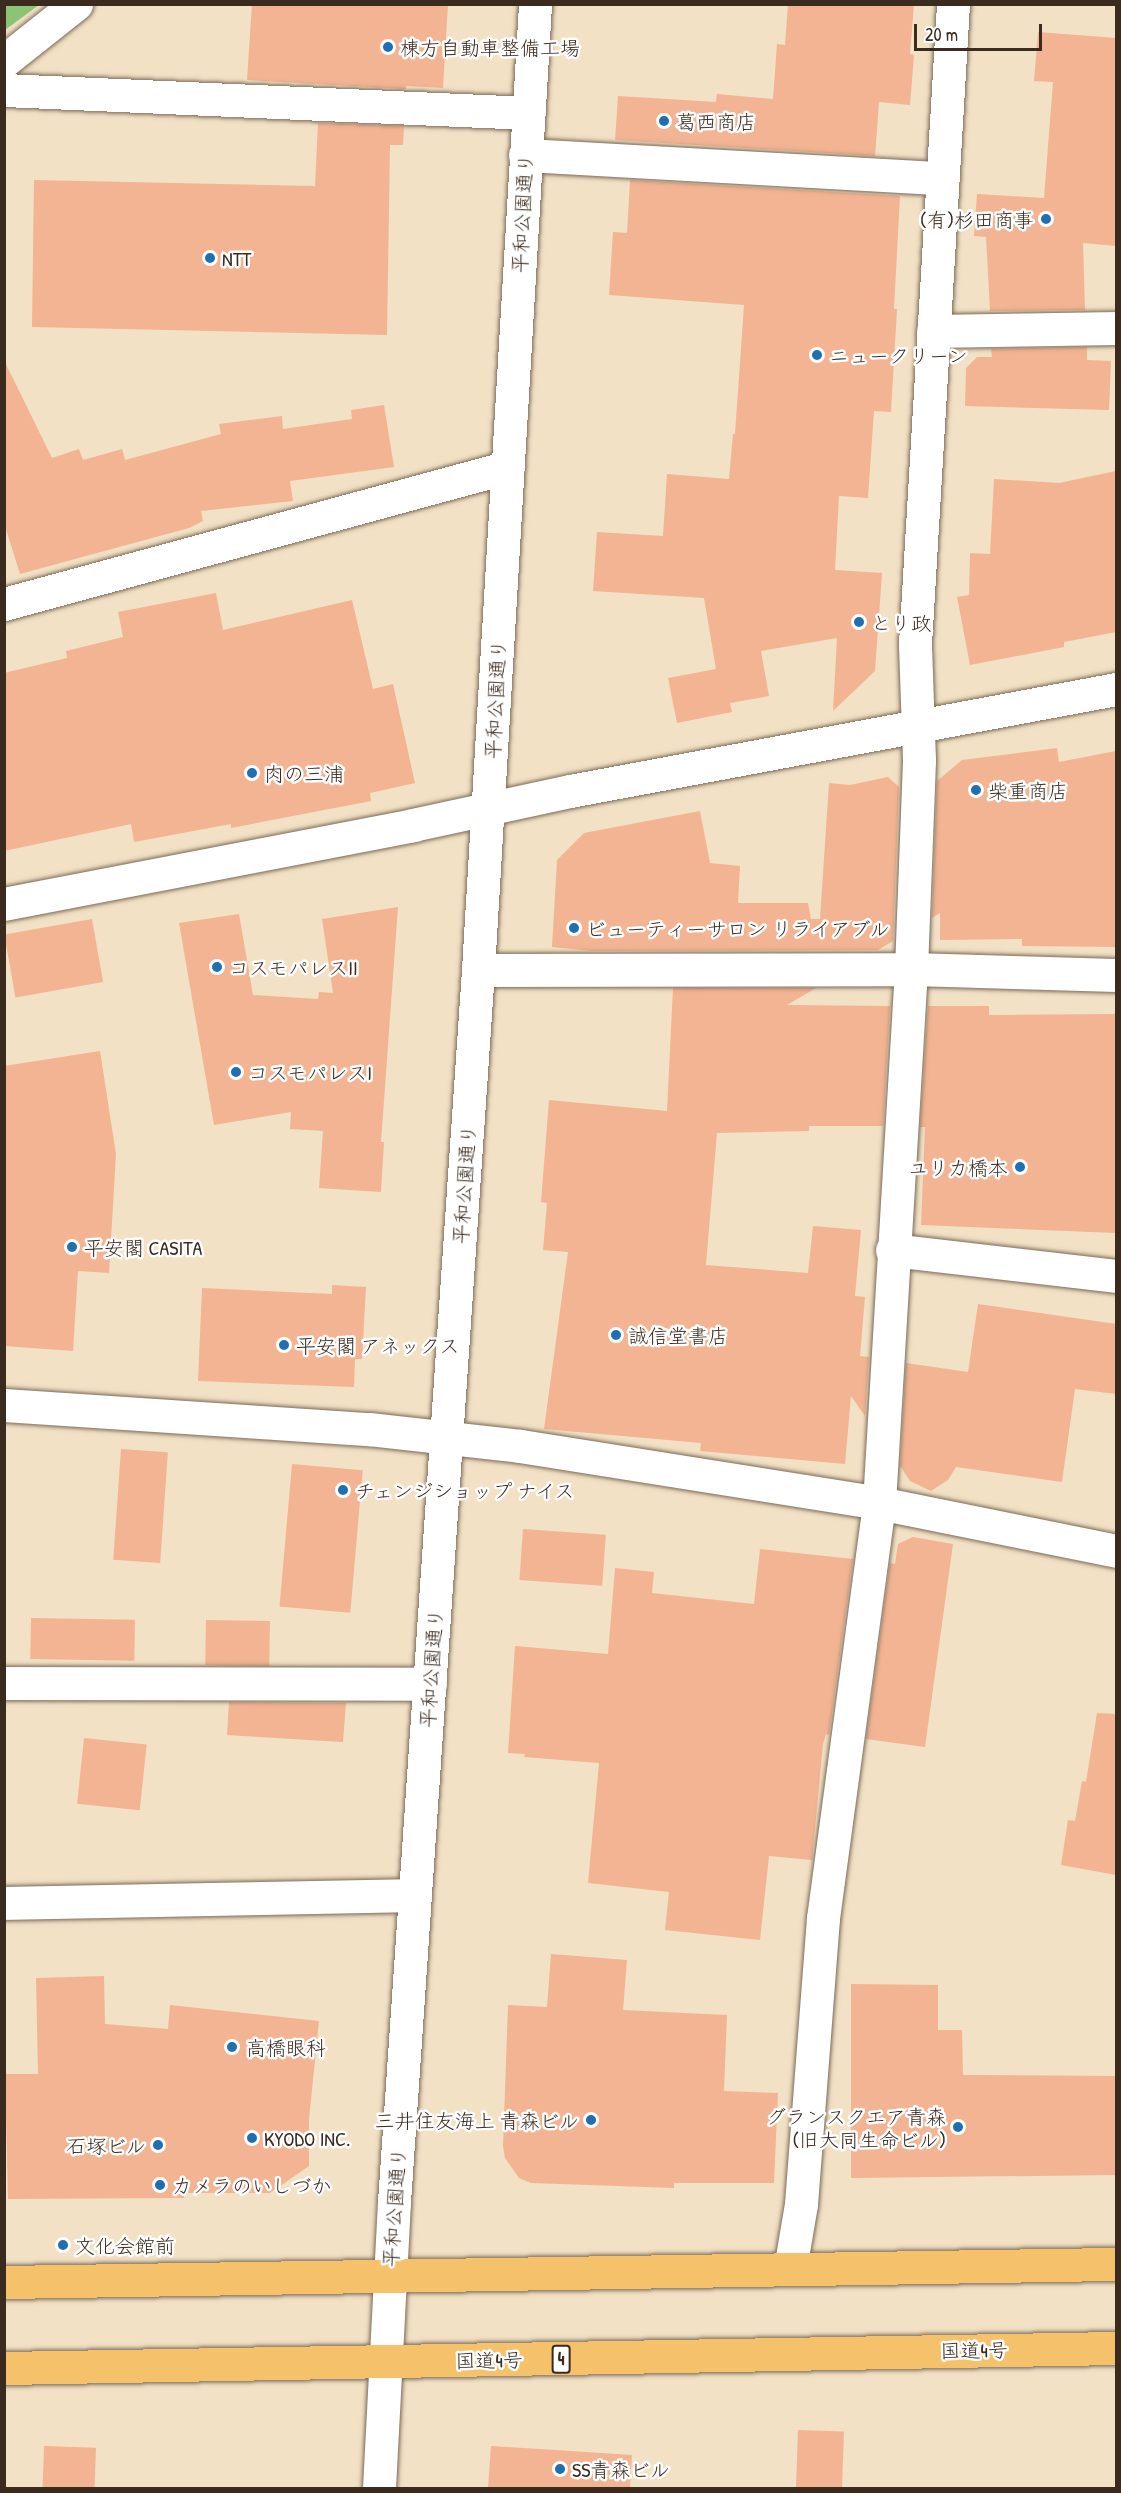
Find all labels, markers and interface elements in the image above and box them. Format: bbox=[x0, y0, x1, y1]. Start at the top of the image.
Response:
scale bar bbox=[917, 12, 1044, 50]
text: 20 m bbox=[925, 22, 958, 47]
place label: 棟方自動車整備工場 bbox=[400, 35, 580, 59]
marker: 棟方自動車整備工場 bbox=[381, 40, 395, 54]
place label: 葛西商店 bbox=[676, 109, 756, 133]
marker: 葛西商店 bbox=[657, 114, 671, 128]
street label: 平和公園通り bbox=[507, 152, 537, 274]
place label: (有)杉田商事 bbox=[920, 207, 1034, 231]
marker: (有)杉田商事 bbox=[1039, 212, 1053, 226]
place label: NTT bbox=[222, 246, 251, 270]
marker: NTT bbox=[203, 251, 217, 265]
place label: ニュークリーン bbox=[829, 343, 969, 367]
marker: ニュークリーン bbox=[810, 348, 824, 362]
place label: とり政 bbox=[871, 610, 931, 634]
marker: とり政 bbox=[852, 615, 866, 629]
street label: 平和公園通り bbox=[480, 638, 510, 760]
place label: 肉の三浦 bbox=[264, 761, 344, 785]
marker: 肉の三浦 bbox=[245, 766, 259, 780]
place label: 柴重商店 bbox=[988, 778, 1068, 802]
marker: 柴重商店 bbox=[969, 783, 983, 797]
place label: ビューティーサロン リライアブル bbox=[586, 916, 891, 940]
marker: ビューティーサロン リライアブル bbox=[567, 921, 581, 935]
place label: コスモパレスII bbox=[229, 955, 358, 979]
marker: コスモパレスII bbox=[210, 960, 224, 974]
place label: コスモパレスI bbox=[248, 1060, 373, 1084]
marker: コスモパレスI bbox=[229, 1065, 243, 1079]
street label: 平和公園通り bbox=[448, 1123, 480, 1245]
place label: ユリカ橋本 bbox=[908, 1155, 1008, 1179]
marker: ユリカ橋本 bbox=[1013, 1160, 1027, 1174]
place label: 平安閣 CASITA bbox=[84, 1235, 202, 1259]
marker: 平安閣 CASITA bbox=[65, 1240, 79, 1254]
place label: 誠信堂書店 bbox=[628, 1323, 728, 1347]
marker: 誠信堂書店 bbox=[609, 1328, 623, 1342]
place label: 平安閣 アネックス bbox=[296, 1333, 461, 1357]
marker: 平安閣 アネックス bbox=[277, 1338, 291, 1352]
place label: チェンジショップ ナイス bbox=[355, 1478, 580, 1502]
marker: チェンジショップ ナイス bbox=[336, 1483, 350, 1497]
street label: 平和公園通り bbox=[415, 1607, 447, 1729]
place label: 高橋眼科 bbox=[246, 2035, 326, 2059]
marker: 高橋眼科 bbox=[223, 2038, 241, 2056]
place label: グランスクエア青森 (旧大同生命ビル) bbox=[766, 2104, 946, 2151]
place label: 三井住友海上 青森ビル bbox=[374, 2108, 579, 2132]
marker: 三井住友海上 青森ビル bbox=[584, 2113, 598, 2127]
marker: グランスクエア青森 (旧大同生命ビル) bbox=[951, 2120, 965, 2134]
place label: KYODO INC. bbox=[264, 2126, 350, 2150]
marker: KYODO INC. bbox=[245, 2131, 259, 2145]
place label: 石塚ビル bbox=[66, 2133, 146, 2157]
marker: 石塚ビル bbox=[151, 2138, 165, 2152]
street label: 平和公園通り bbox=[378, 2146, 410, 2268]
place label: カメラのいしづか bbox=[172, 2173, 332, 2197]
marker: カメラのいしづか bbox=[153, 2178, 167, 2192]
place label: 文化会館前 bbox=[75, 2233, 175, 2257]
marker: 文化会館前 bbox=[56, 2238, 70, 2252]
street label: 国道4号 bbox=[940, 2337, 1008, 2363]
road number: 4 bbox=[550, 2344, 572, 2374]
street label: 国道4号 bbox=[455, 2347, 523, 2373]
place label: SS青森ビル bbox=[572, 2457, 670, 2481]
marker: SS青森ビル bbox=[553, 2462, 567, 2476]

